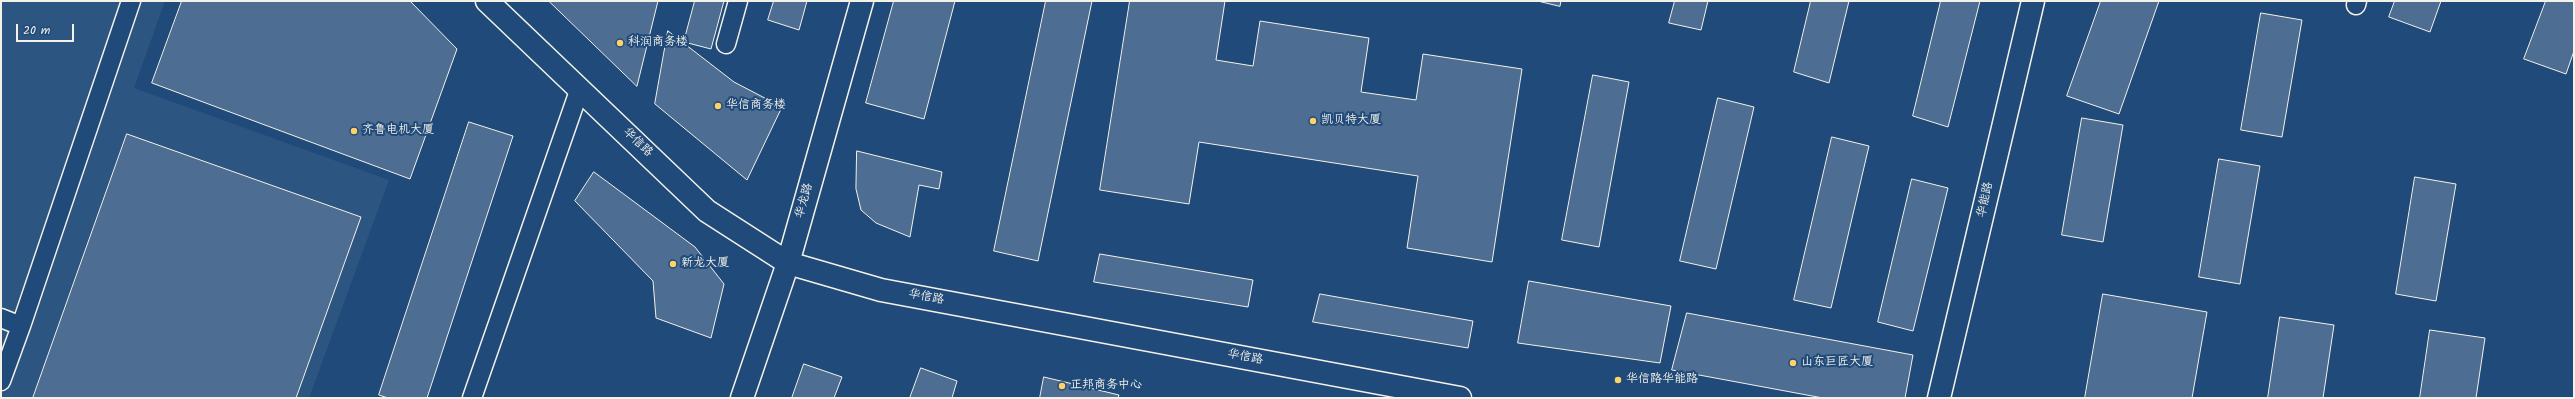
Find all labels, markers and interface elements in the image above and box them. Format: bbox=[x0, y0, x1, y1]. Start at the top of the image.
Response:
scale bar bbox=[18, 16, 76, 42]
text: 20 m bbox=[23, 21, 50, 40]
place label: 科润商务楼 bbox=[628, 36, 688, 50]
marker: 科润商务楼 bbox=[615, 38, 625, 48]
place label: 华信商务楼 bbox=[726, 99, 786, 113]
marker: 华信商务楼 bbox=[713, 101, 723, 111]
place label: 凯贝特大厦 bbox=[1321, 114, 1381, 128]
marker: 凯贝特大厦 bbox=[1308, 116, 1318, 126]
place label: 齐鲁电机大厦 bbox=[362, 124, 434, 138]
street label: 华信路 bbox=[619, 125, 655, 161]
marker: 齐鲁电机大厦 bbox=[349, 126, 359, 136]
street label: 华能路 bbox=[1975, 181, 1997, 219]
street label: 华龙路 bbox=[793, 182, 817, 220]
place label: 新龙大厦 bbox=[681, 257, 729, 271]
marker: 新龙大厦 bbox=[668, 259, 678, 269]
street label: 华信路 bbox=[907, 287, 945, 309]
street label: 华信路 bbox=[1226, 347, 1264, 369]
place label: 山东巨匠大厦 bbox=[1801, 356, 1873, 370]
marker: 山东巨匠大厦 bbox=[1788, 358, 1798, 368]
place label: 华信路华能路 bbox=[1626, 373, 1698, 387]
marker: 华信路华能路 bbox=[1613, 375, 1623, 385]
place label: 正邦商务中心 bbox=[1070, 379, 1142, 393]
marker: 正邦商务中心 bbox=[1057, 381, 1067, 391]

